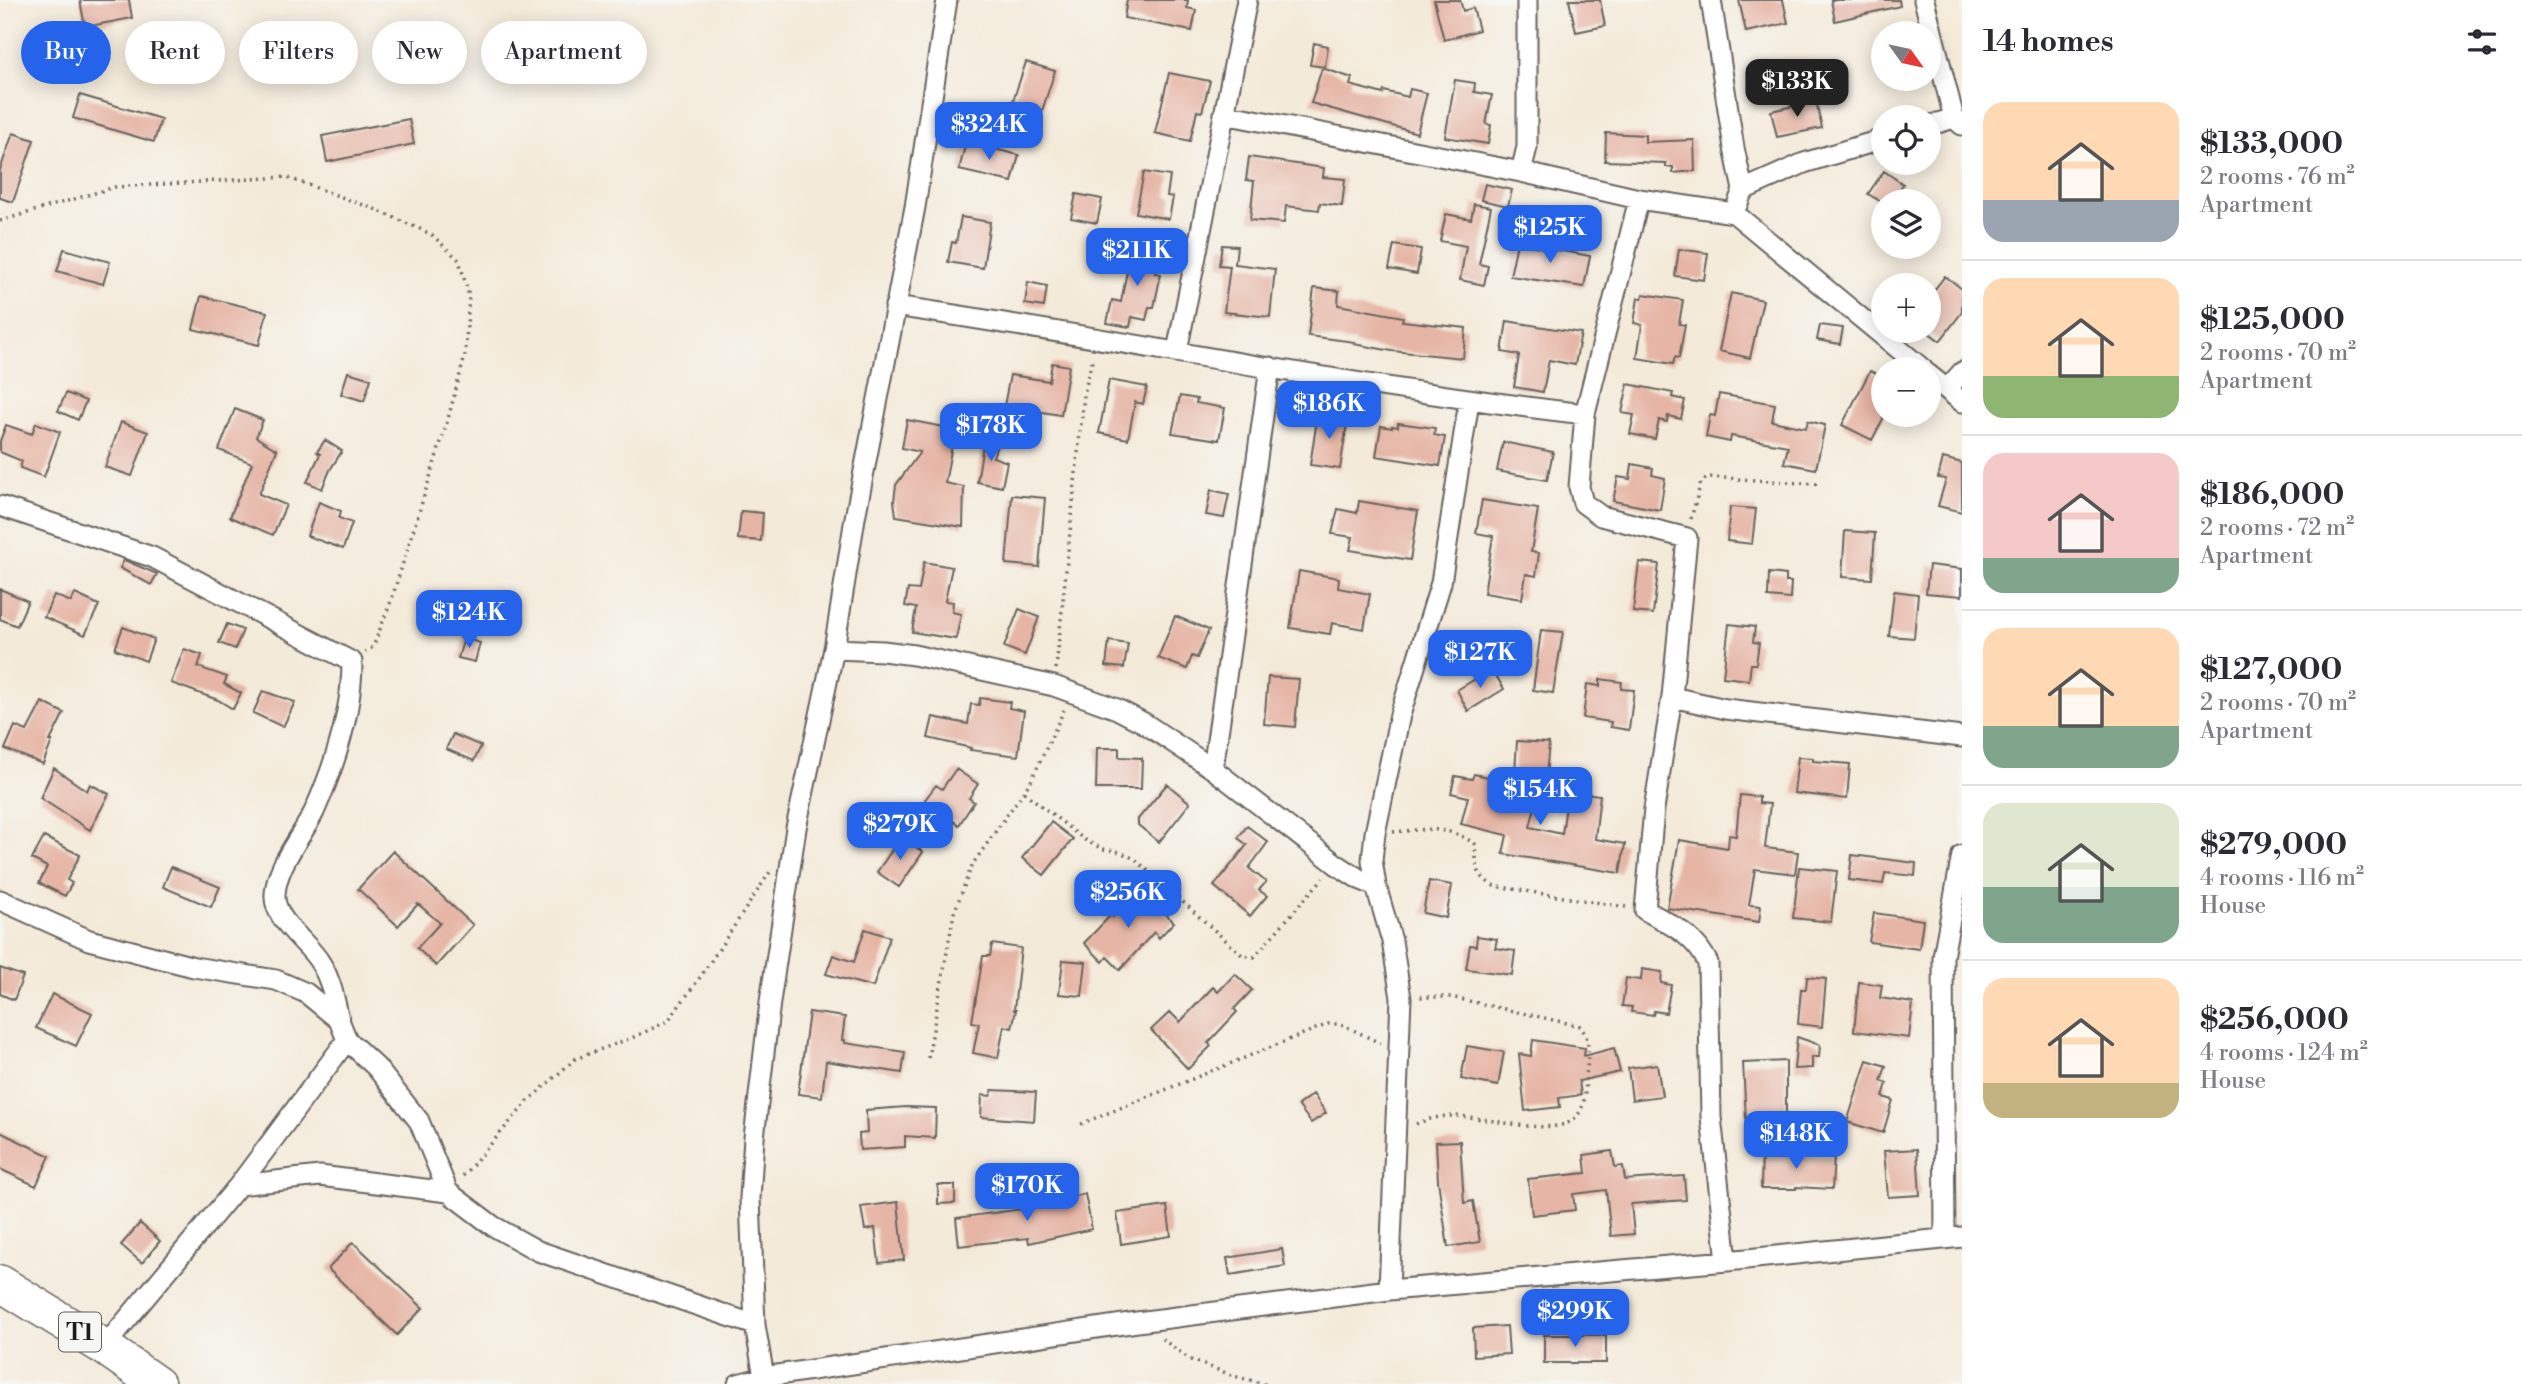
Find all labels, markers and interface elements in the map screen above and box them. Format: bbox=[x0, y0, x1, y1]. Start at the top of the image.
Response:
chip: Buy bbox=[21, 21, 111, 84]
chip: Rent bbox=[125, 21, 225, 84]
chip: Filters bbox=[239, 21, 358, 84]
chip: New bbox=[372, 21, 467, 84]
chip: Apartment bbox=[481, 21, 647, 84]
north arrow bbox=[1871, 21, 1941, 91]
map controls bbox=[1871, 21, 1941, 427]
text: 14 homes bbox=[1983, 23, 2114, 61]
icon: filters bbox=[2463, 23, 2501, 61]
pin: $133K bbox=[1748, 60, 1846, 119]
text: $133K bbox=[1761, 68, 1833, 96]
pin: $324K bbox=[940, 102, 1038, 162]
button: locate bbox=[1871, 105, 1941, 175]
text: $324K bbox=[951, 111, 1027, 139]
text: $133,000 bbox=[2200, 125, 2343, 163]
icon: home bbox=[2039, 130, 2123, 214]
text: 2 rooms · 76 m² bbox=[2200, 163, 2355, 191]
button: layers bbox=[1871, 189, 1941, 259]
text: Apartment bbox=[2200, 191, 2313, 219]
pin: $125K bbox=[1501, 205, 1599, 265]
text: $125K bbox=[1514, 214, 1586, 242]
pin: $211K bbox=[1088, 229, 1186, 288]
text: $211K bbox=[1102, 237, 1172, 265]
button: + bbox=[1871, 273, 1941, 343]
text: $125,000 bbox=[2200, 301, 2345, 339]
icon: home bbox=[2039, 306, 2123, 390]
text: 2 rooms · 70 m² bbox=[2200, 339, 2356, 367]
button: − bbox=[1871, 357, 1941, 427]
text: Apartment bbox=[2200, 367, 2313, 395]
pin: $186K bbox=[1280, 382, 1378, 441]
text: $186K bbox=[1293, 390, 1365, 418]
pin: $178K bbox=[942, 404, 1040, 463]
text: $178K bbox=[956, 412, 1026, 440]
text: $186,000 bbox=[2200, 476, 2344, 514]
icon: home bbox=[2039, 481, 2123, 565]
text: 2 rooms · 72 m² bbox=[2200, 514, 2354, 542]
text: Apartment bbox=[2200, 542, 2313, 570]
pin: $124K bbox=[420, 590, 518, 650]
text: $124K bbox=[432, 599, 506, 627]
pin: $127K bbox=[1431, 630, 1529, 690]
text: $127K bbox=[1444, 639, 1516, 667]
text: $127,000 bbox=[2200, 651, 2342, 689]
icon: home bbox=[2039, 656, 2123, 740]
text: 2 rooms · 70 m² bbox=[2200, 689, 2356, 717]
text: Apartment bbox=[2200, 717, 2313, 745]
pin: $154K bbox=[1491, 768, 1589, 827]
text: $154K bbox=[1503, 776, 1577, 804]
pin: $279K bbox=[851, 802, 949, 862]
text: $279K bbox=[863, 811, 937, 839]
text: $279,000 bbox=[2200, 826, 2347, 864]
icon: home bbox=[2039, 831, 2123, 915]
text: 4 rooms · 116 m² bbox=[2200, 864, 2364, 892]
pin: $256K bbox=[1079, 870, 1177, 930]
text: $256K bbox=[1090, 879, 1166, 907]
text: House bbox=[2200, 892, 2266, 920]
text: $256,000 bbox=[2200, 1001, 2349, 1039]
icon: home bbox=[2039, 1006, 2123, 1090]
text: 4 rooms · 124 m² bbox=[2200, 1039, 2368, 1067]
text: House bbox=[2200, 1067, 2266, 1095]
pin: $148K bbox=[1747, 1112, 1845, 1171]
text: $148K bbox=[1760, 1120, 1832, 1148]
pin: $170K bbox=[978, 1164, 1076, 1223]
text: $170K bbox=[991, 1172, 1063, 1200]
pin: $299K bbox=[1526, 1290, 1624, 1349]
text: $299K bbox=[1537, 1298, 1613, 1326]
road number: T1 bbox=[59, 1312, 101, 1352]

